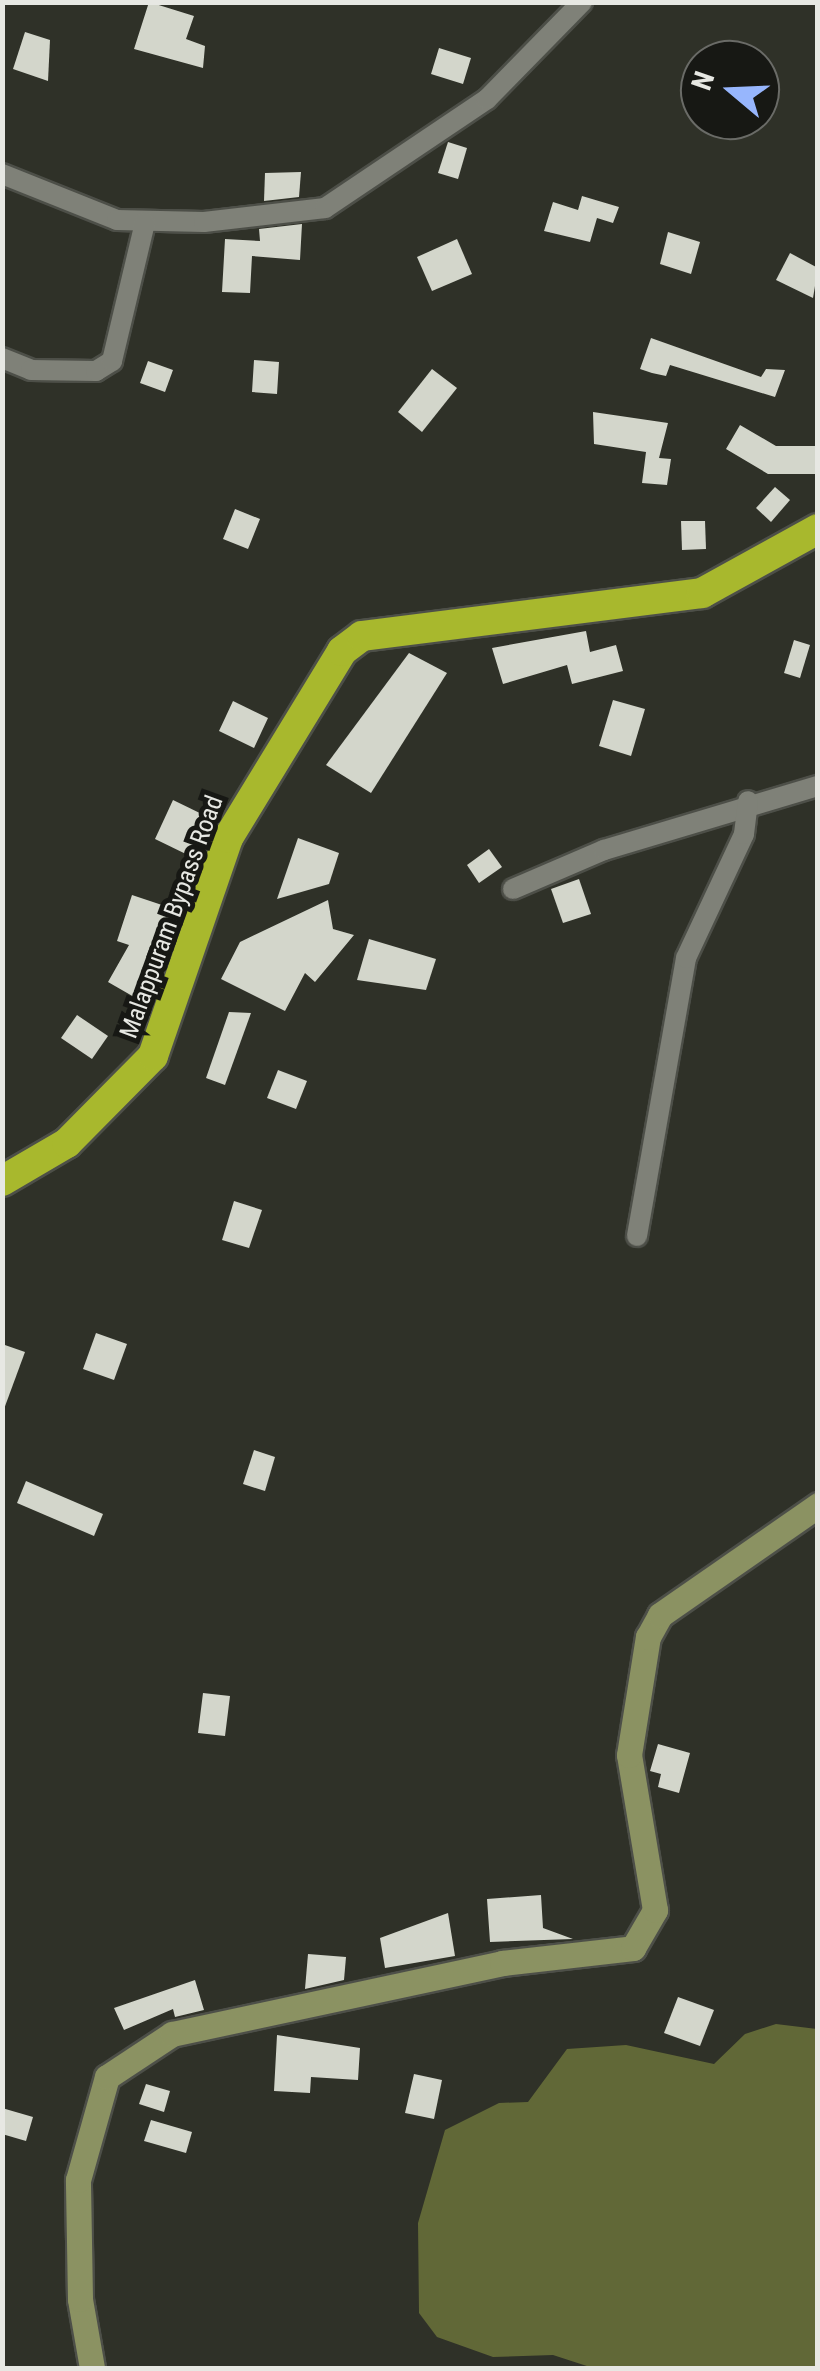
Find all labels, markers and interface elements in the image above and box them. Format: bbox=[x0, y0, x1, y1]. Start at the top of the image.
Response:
north arrow bbox=[680, 40, 780, 140]
text: N bbox=[685, 67, 721, 94]
street label: Malappuram Bypass Road bbox=[114, 792, 230, 1042]

